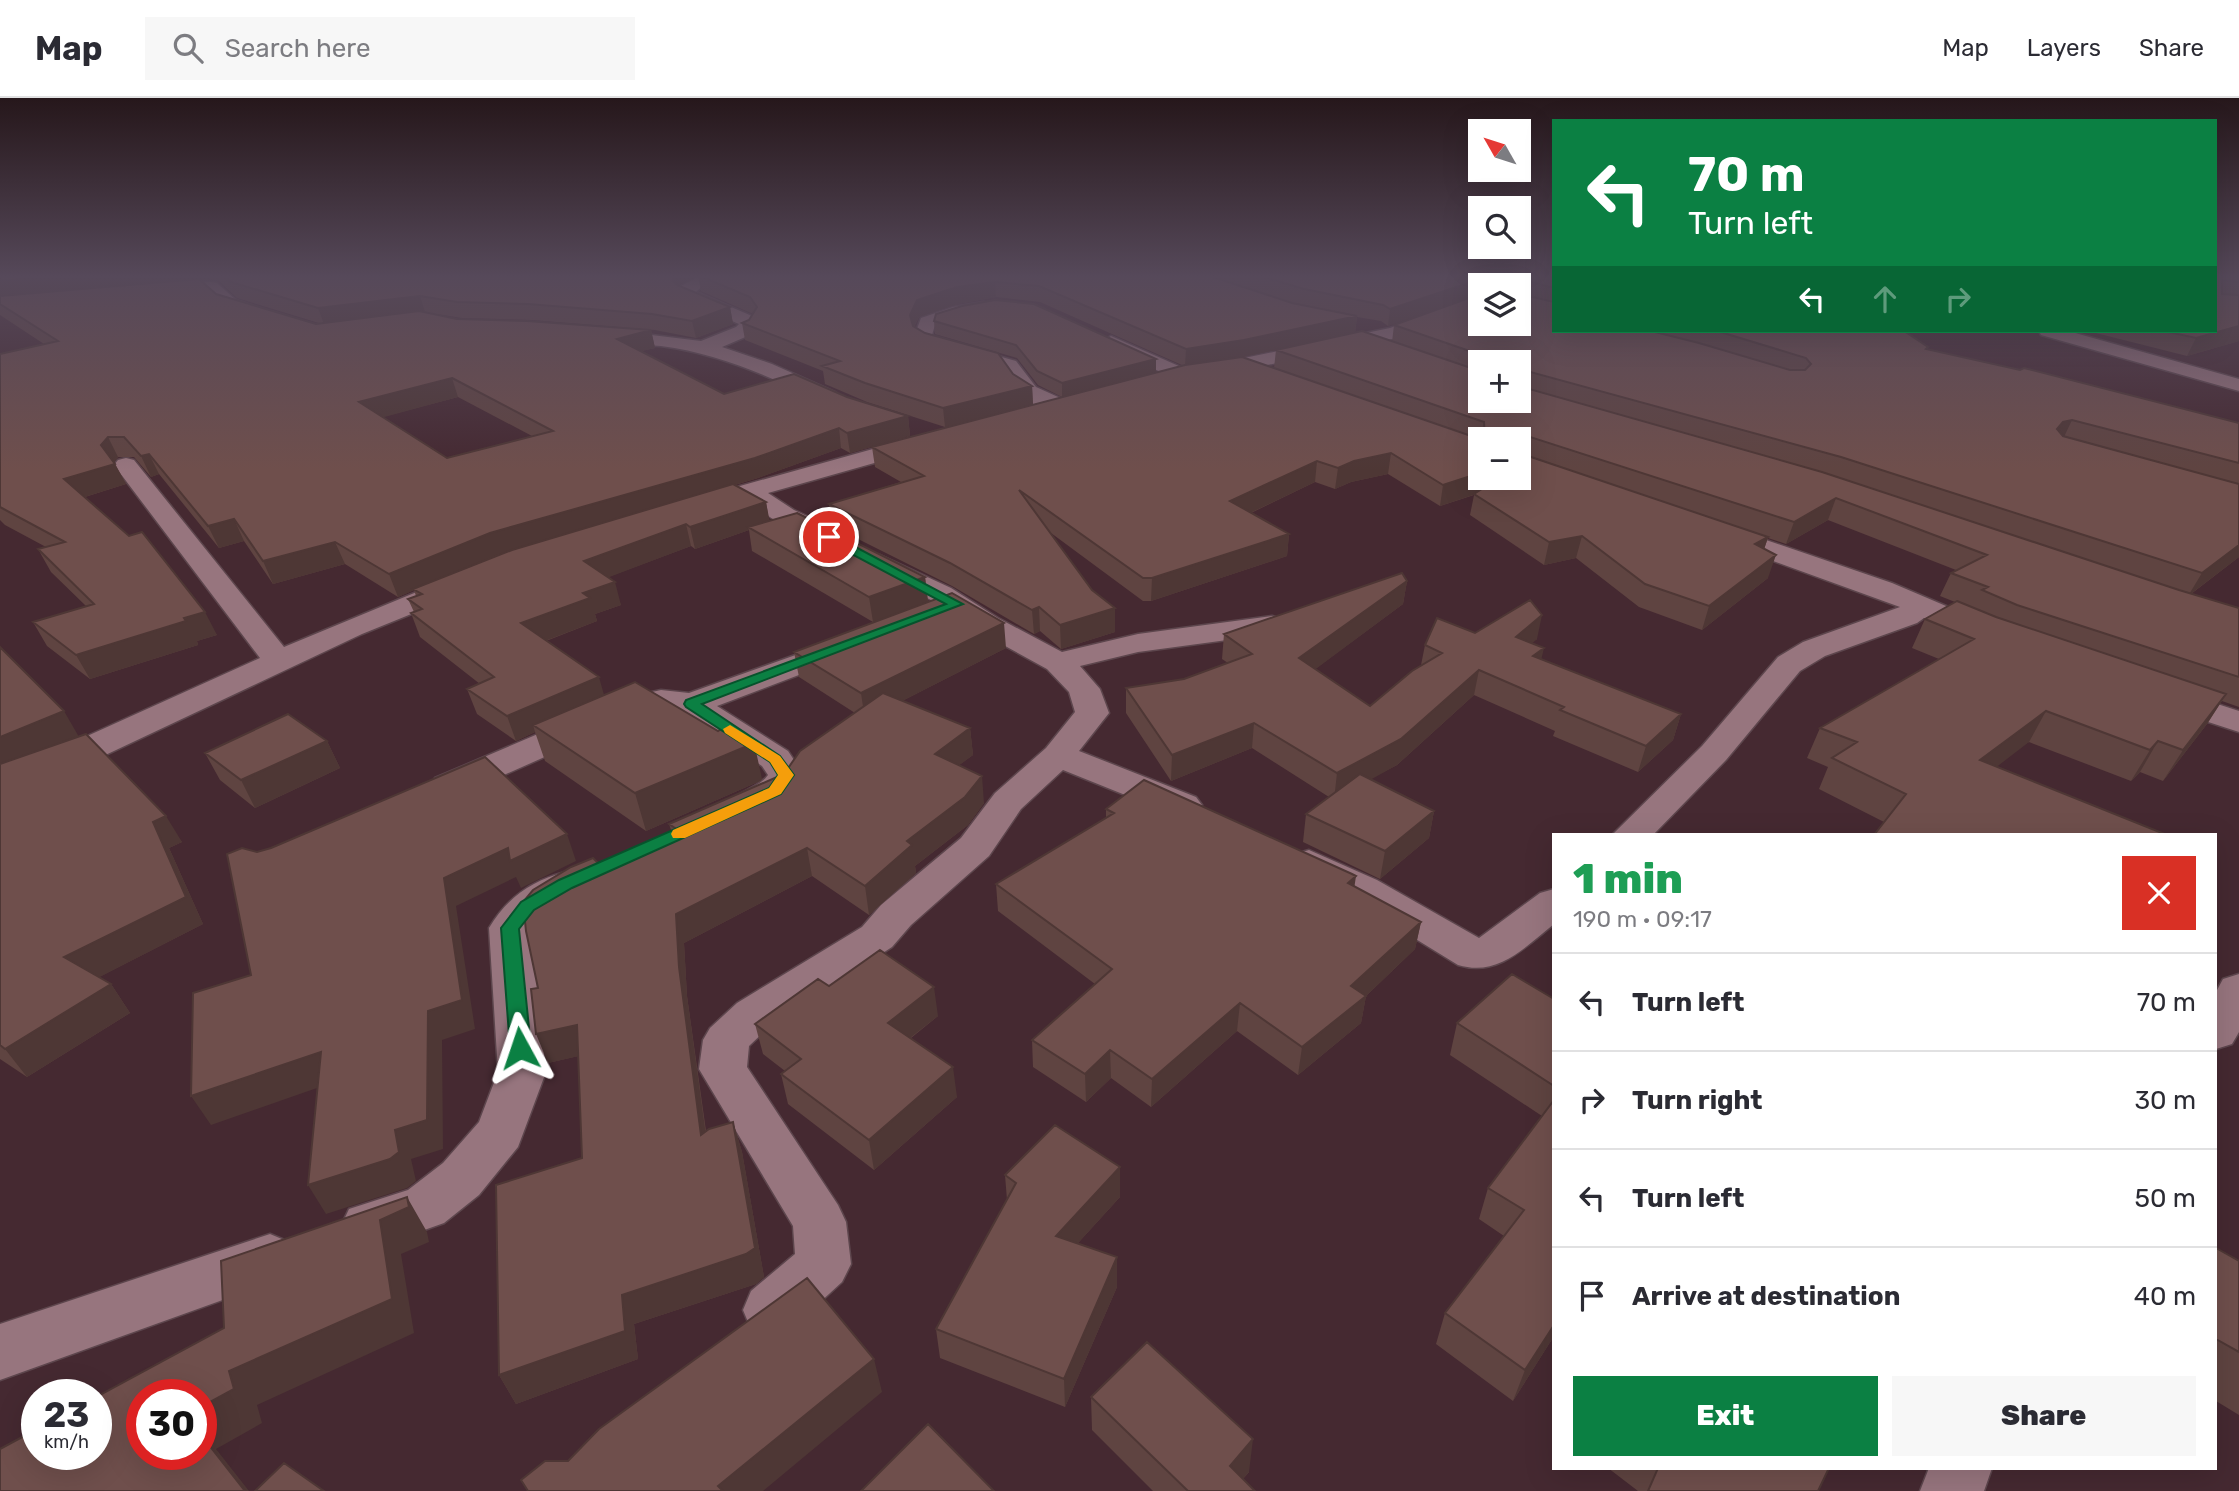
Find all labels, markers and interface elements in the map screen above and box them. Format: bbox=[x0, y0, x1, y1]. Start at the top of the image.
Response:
search box bbox=[145, 17, 635, 80]
text: Map bbox=[35, 29, 103, 68]
icon: search bbox=[169, 29, 207, 67]
text: Search here bbox=[225, 33, 370, 64]
text: Map bbox=[1942, 34, 1989, 62]
text: Layers bbox=[2027, 34, 2101, 62]
text: Share bbox=[2139, 34, 2204, 62]
north arrow bbox=[1468, 119, 1531, 182]
map controls bbox=[1468, 119, 1531, 490]
text: 70 m bbox=[1688, 145, 1805, 203]
icon: left bbox=[1573, 147, 1664, 238]
button: search bbox=[1468, 196, 1531, 259]
text: Turn left bbox=[1688, 204, 1813, 242]
button: layers bbox=[1468, 273, 1531, 336]
icon: left bbox=[1793, 280, 1831, 318]
icon: ahead bbox=[1866, 280, 1904, 318]
icon: right bbox=[1939, 280, 1977, 318]
button: + bbox=[1468, 350, 1531, 413]
button: − bbox=[1468, 427, 1531, 490]
pin bbox=[799, 507, 859, 567]
icon: arrive bbox=[810, 518, 848, 556]
text: 1 min bbox=[1573, 854, 1683, 904]
button: close bbox=[2122, 856, 2196, 930]
text: 190 m · 09:17 bbox=[1573, 905, 1712, 933]
icon: left bbox=[1573, 983, 1611, 1021]
text: Turn left bbox=[1632, 987, 1744, 1018]
text: 70 m bbox=[2137, 987, 2196, 1018]
position arrow bbox=[483, 1011, 557, 1085]
icon: right bbox=[1573, 1081, 1611, 1119]
text: Turn right bbox=[1632, 1085, 1762, 1116]
text: 30 m bbox=[2134, 1085, 2196, 1116]
icon: left bbox=[1573, 1179, 1611, 1217]
text: Turn left bbox=[1632, 1183, 1744, 1214]
text: 50 m bbox=[2135, 1183, 2196, 1214]
icon: arrive bbox=[1573, 1277, 1611, 1315]
text: Arrive at destination bbox=[1632, 1281, 1900, 1312]
text: 40 m bbox=[2134, 1281, 2196, 1312]
button: Exit bbox=[1573, 1376, 1878, 1456]
button: Share bbox=[1892, 1376, 2196, 1456]
speed limit sign: 30 bbox=[126, 1379, 217, 1470]
text: 23 bbox=[44, 1394, 89, 1436]
text: km/h bbox=[44, 1431, 89, 1453]

